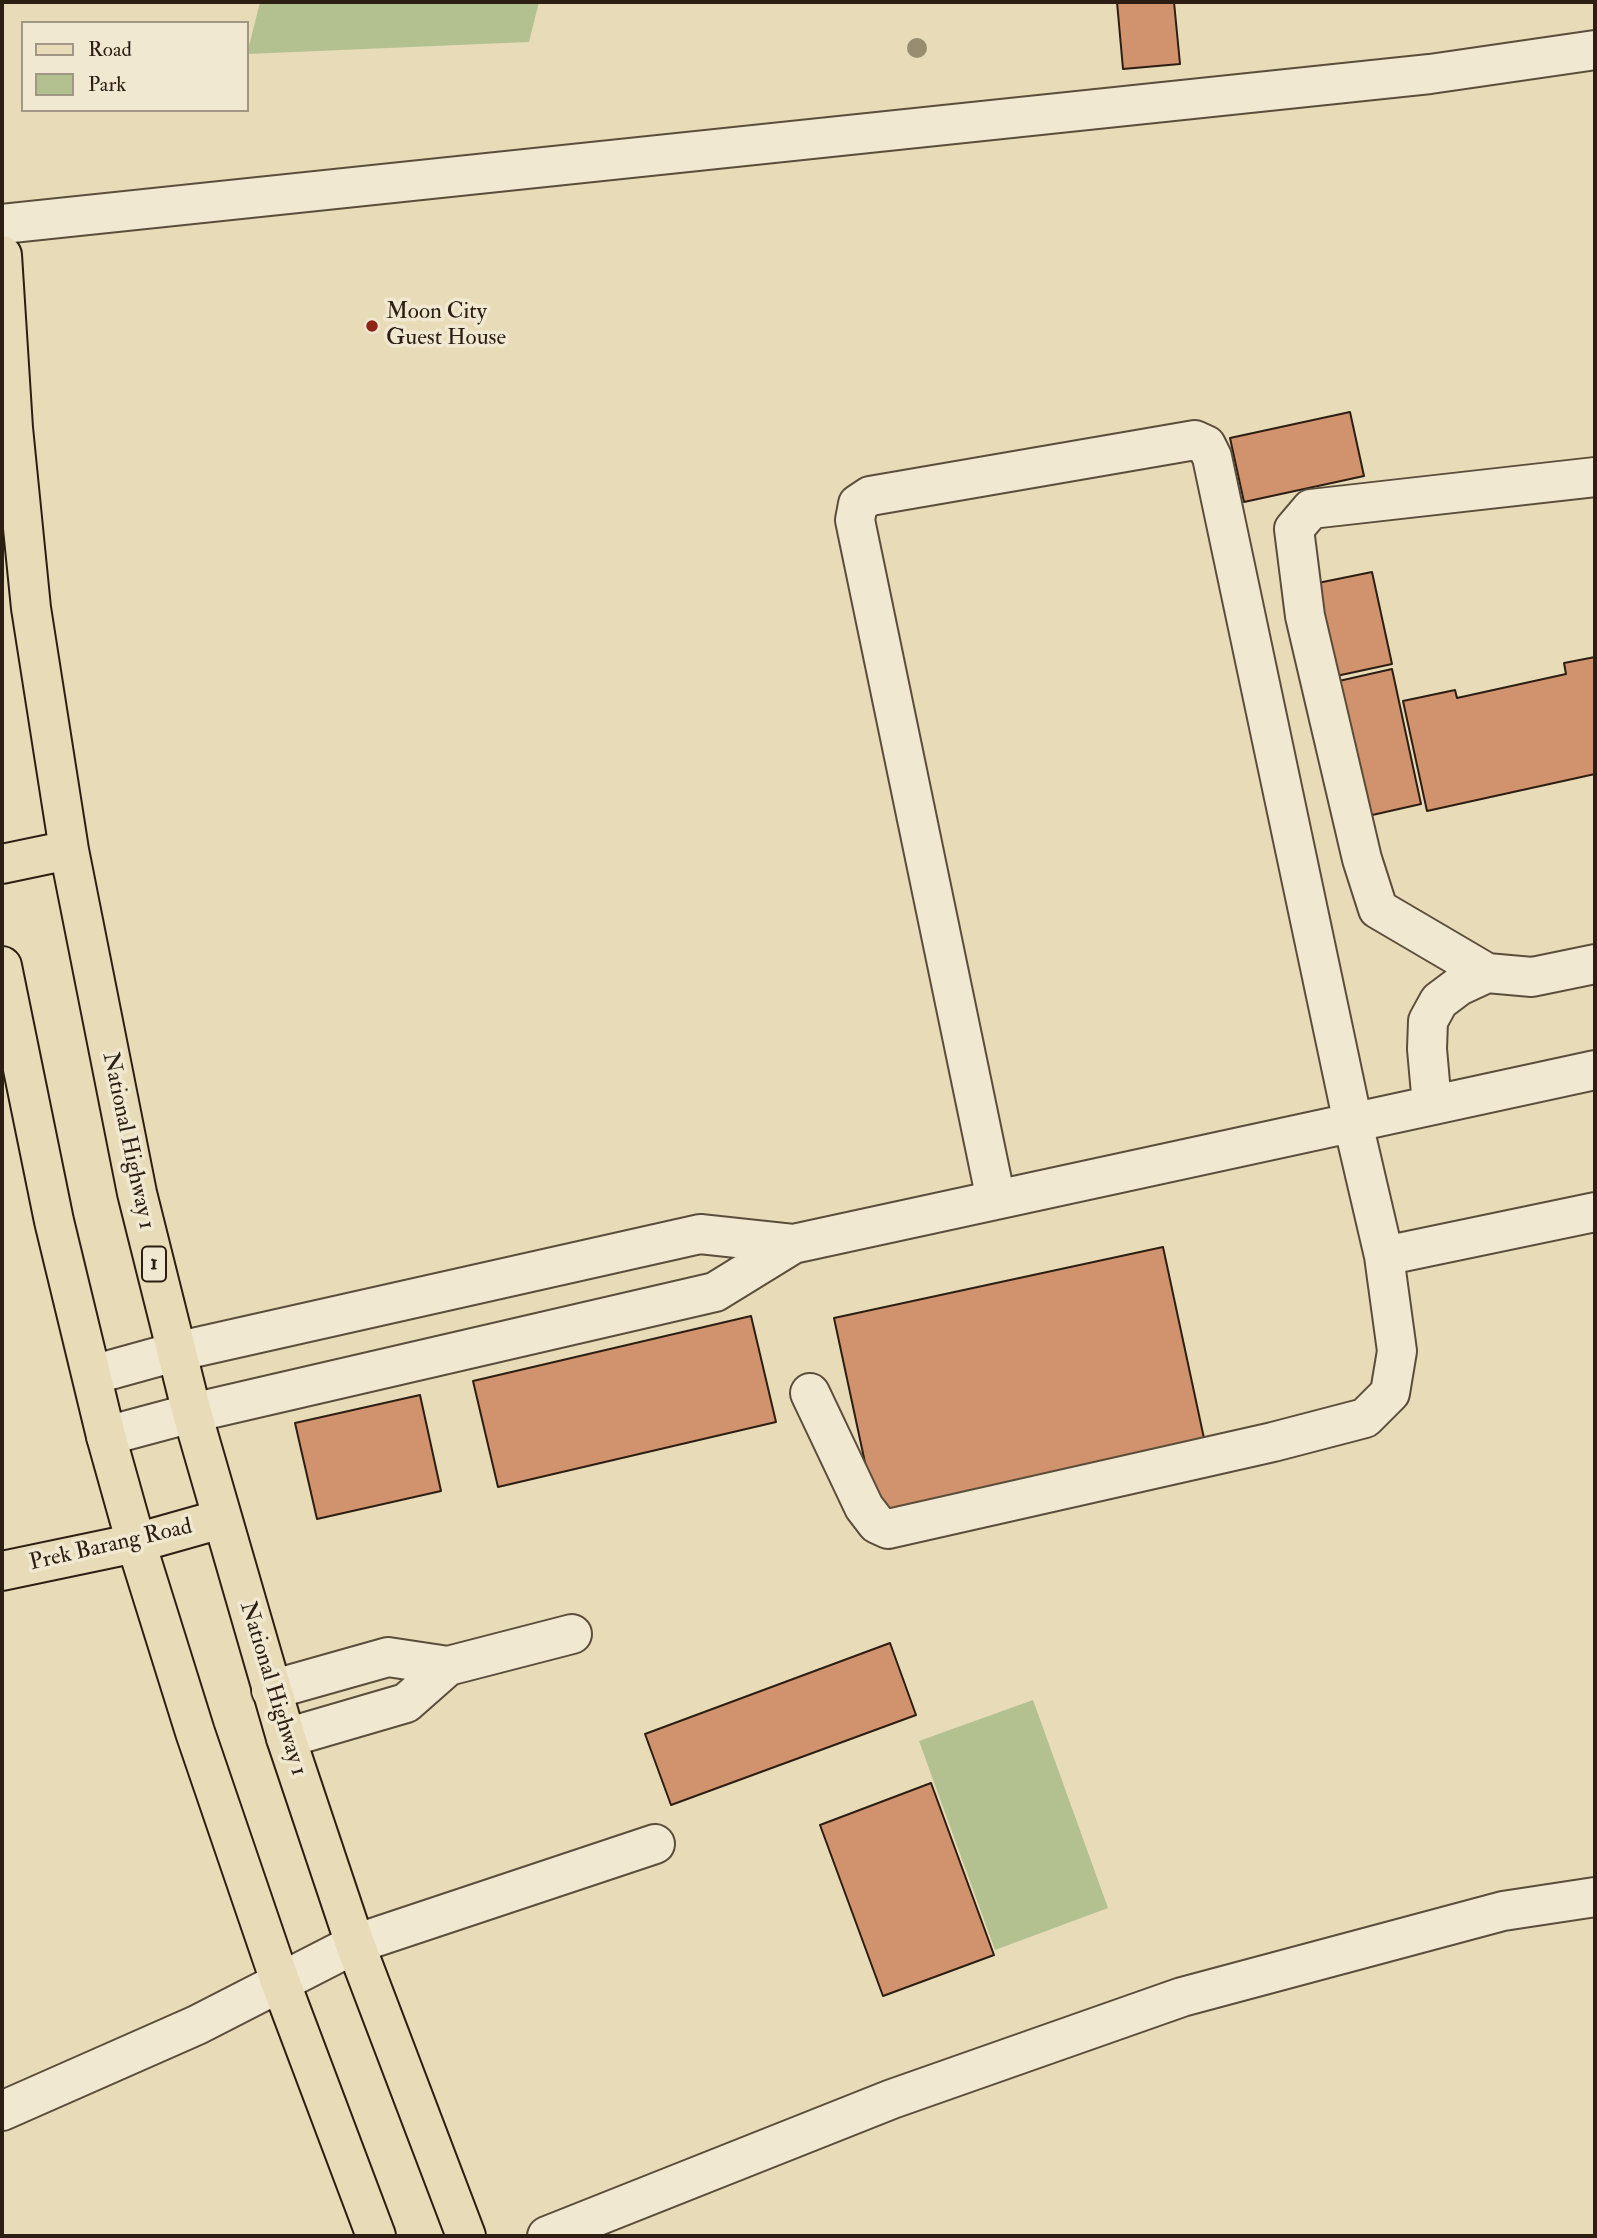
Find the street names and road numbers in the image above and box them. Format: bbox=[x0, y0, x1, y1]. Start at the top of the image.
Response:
street label: National Highway 1 bbox=[95, 1050, 159, 1232]
road number: 1 bbox=[142, 1246, 166, 1282]
street label: Prek Barang Road bbox=[27, 1514, 195, 1578]
street label: National Highway 1 bbox=[232, 1599, 312, 1779]

